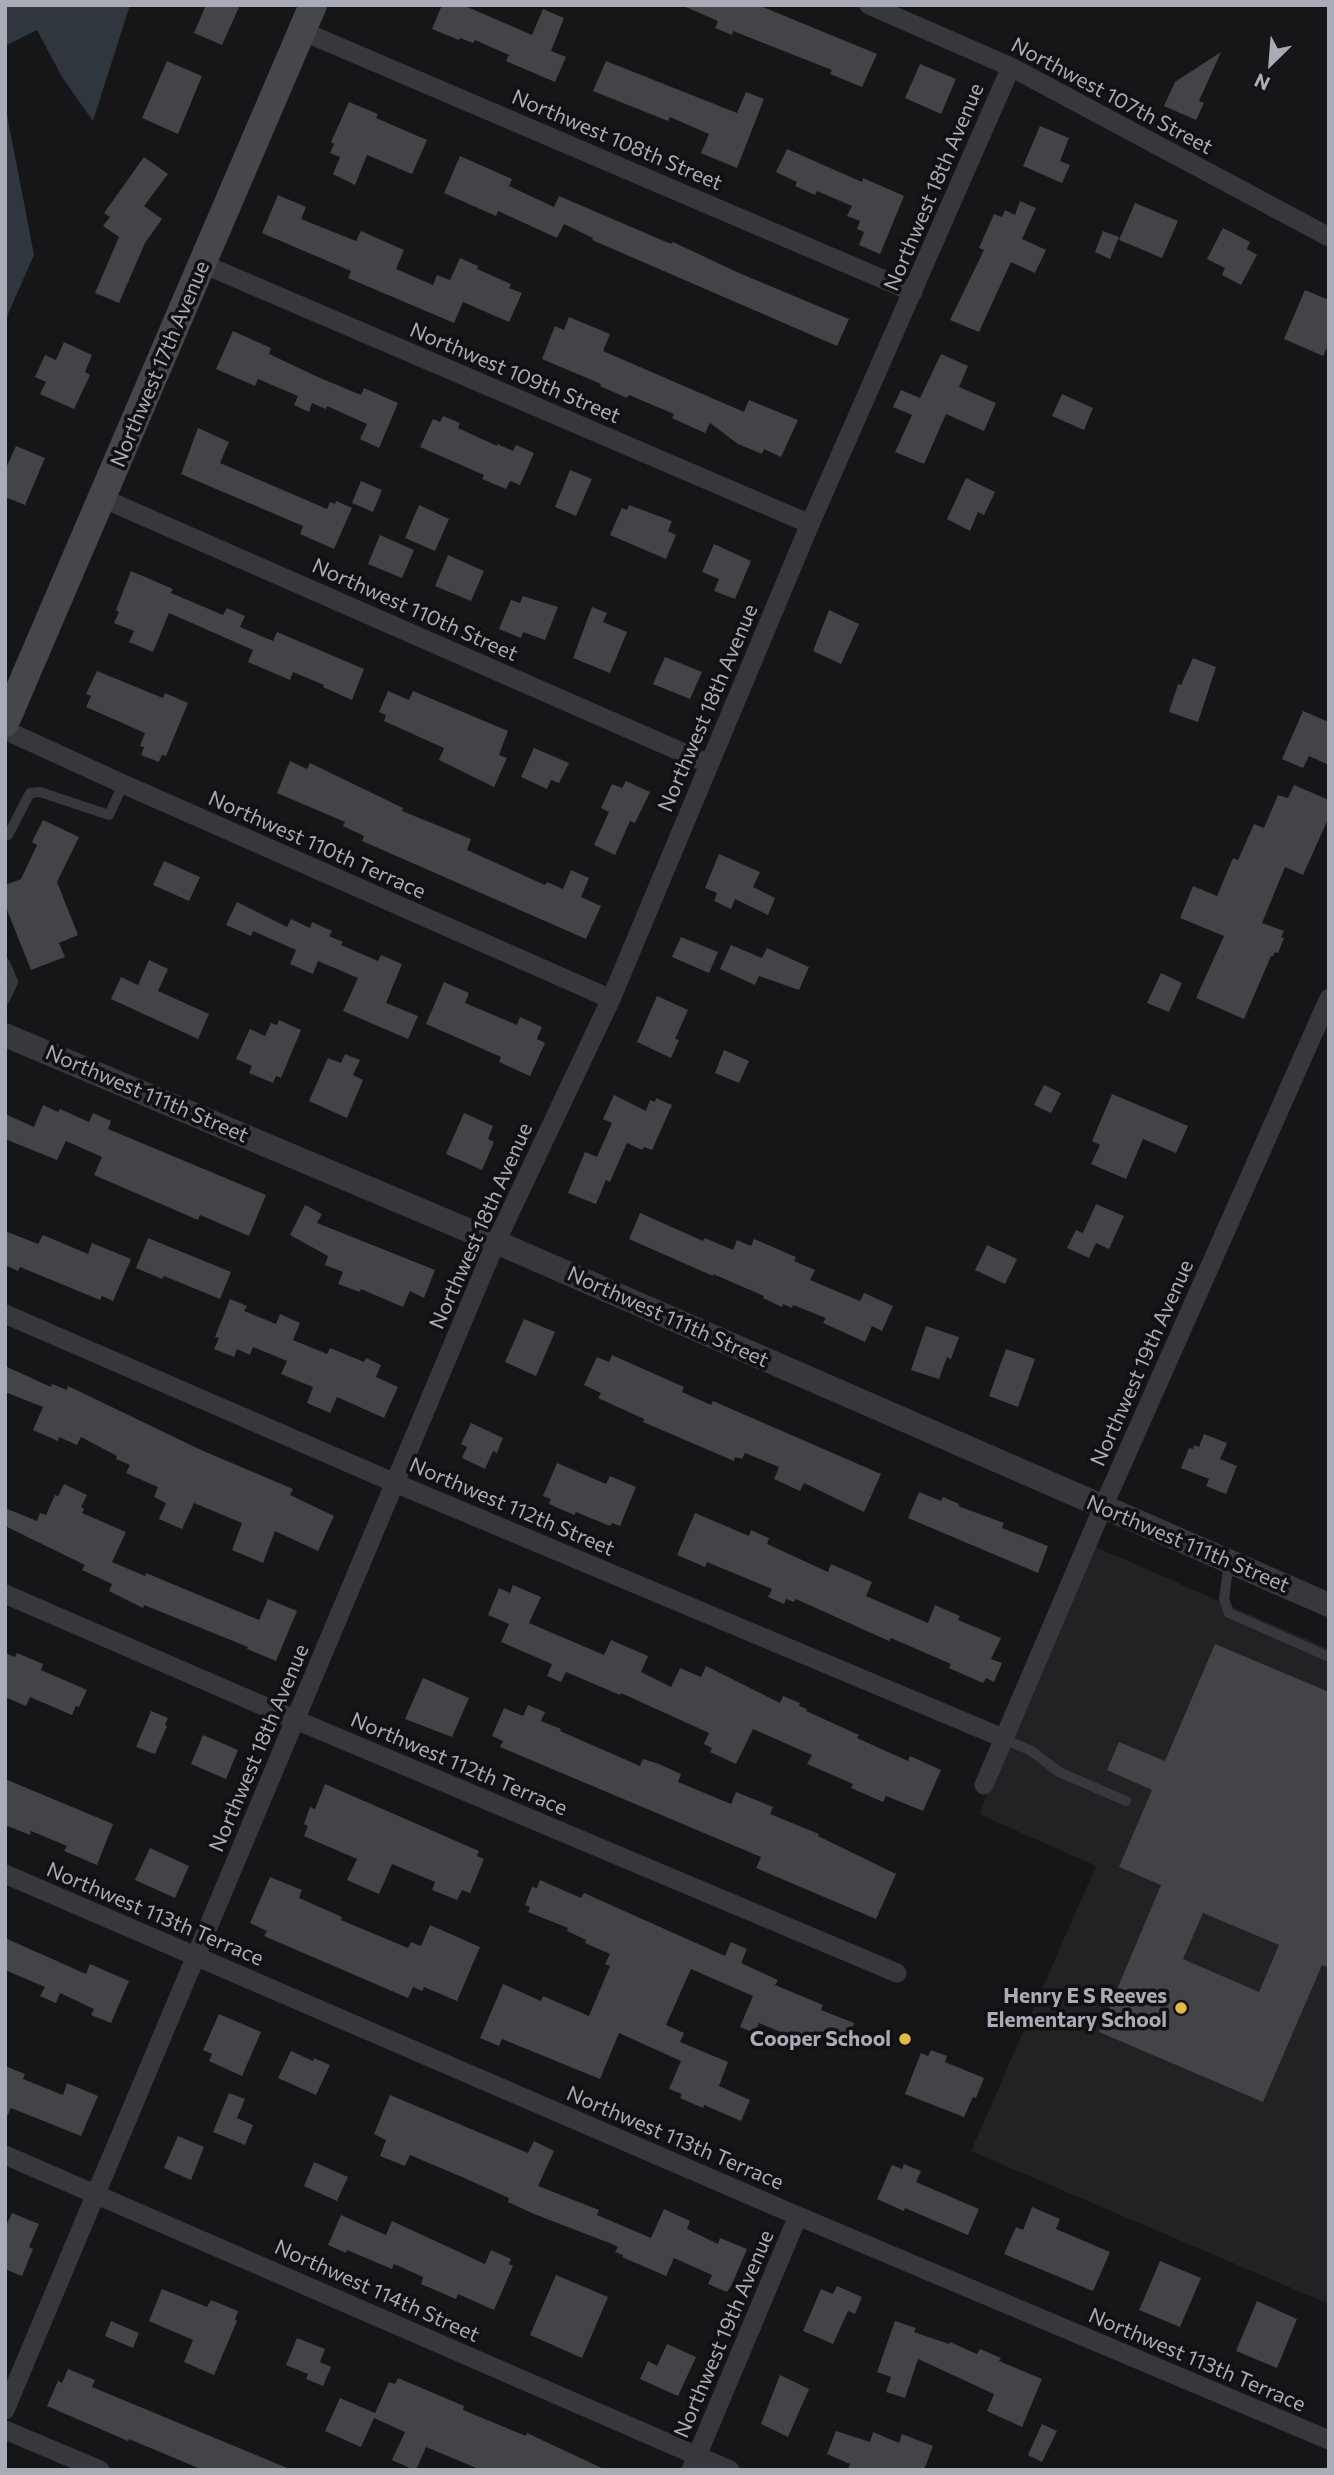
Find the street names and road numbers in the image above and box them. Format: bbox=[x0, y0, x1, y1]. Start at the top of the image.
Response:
street label: Northwest 107th Street bbox=[1007, 32, 1217, 160]
street label: Northwest 18th Avenue bbox=[879, 79, 989, 295]
street label: Northwest 108th Street bbox=[508, 84, 726, 196]
street label: Northwest 17th Avenue bbox=[105, 257, 215, 471]
street label: Northwest 109th Street bbox=[406, 317, 624, 429]
street label: Northwest 110th Street bbox=[308, 553, 522, 667]
street label: Northwest 18th Avenue bbox=[653, 600, 763, 816]
street label: Northwest 110th Terrace bbox=[205, 786, 429, 904]
street label: Northwest 111th Street bbox=[42, 1040, 252, 1148]
street label: Northwest 18th Avenue bbox=[424, 1119, 538, 1333]
street label: Northwest 19th Avenue bbox=[1085, 1256, 1199, 1470]
street label: Northwest 111th Street bbox=[563, 1261, 773, 1373]
street label: Northwest 112th Street bbox=[406, 1452, 618, 1562]
street label: Northwest 111th Street bbox=[1083, 1490, 1293, 1598]
street label: Northwest 18th Avenue bbox=[204, 1640, 314, 1856]
street label: Northwest 112th Terrace bbox=[347, 1707, 571, 1821]
street label: Northwest 113th Terrace bbox=[43, 1857, 267, 1971]
street label: Northwest 113th Terrace bbox=[563, 2081, 787, 2195]
street label: Northwest 19th Avenue bbox=[669, 2226, 779, 2442]
street label: Northwest 114th Street bbox=[271, 2234, 483, 2348]
street label: Northwest 113th Terrace bbox=[1085, 2303, 1309, 2417]

